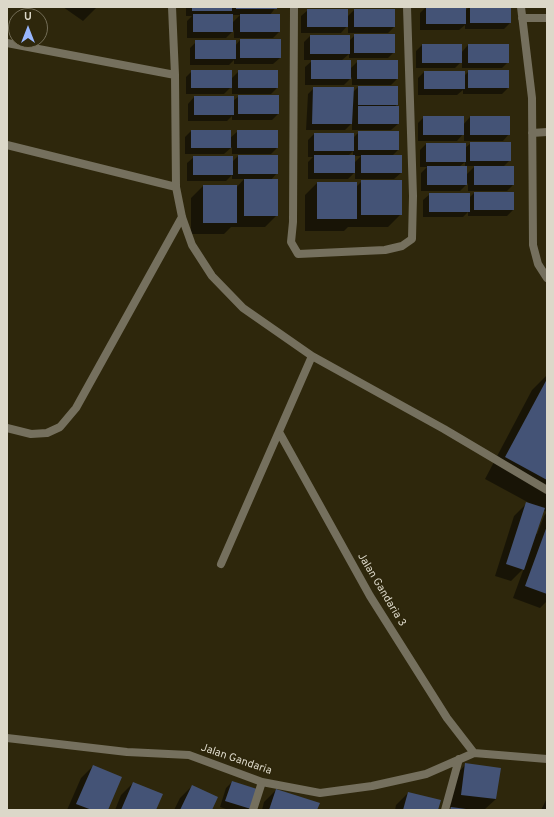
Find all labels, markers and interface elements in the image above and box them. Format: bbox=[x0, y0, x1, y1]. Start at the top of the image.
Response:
north arrow bbox=[8, 8, 48, 48]
text: U bbox=[24, 10, 32, 24]
street label: Jalan Gandaria 3 bbox=[354, 551, 408, 629]
street label: Jalan Gandaria bbox=[199, 742, 273, 778]

